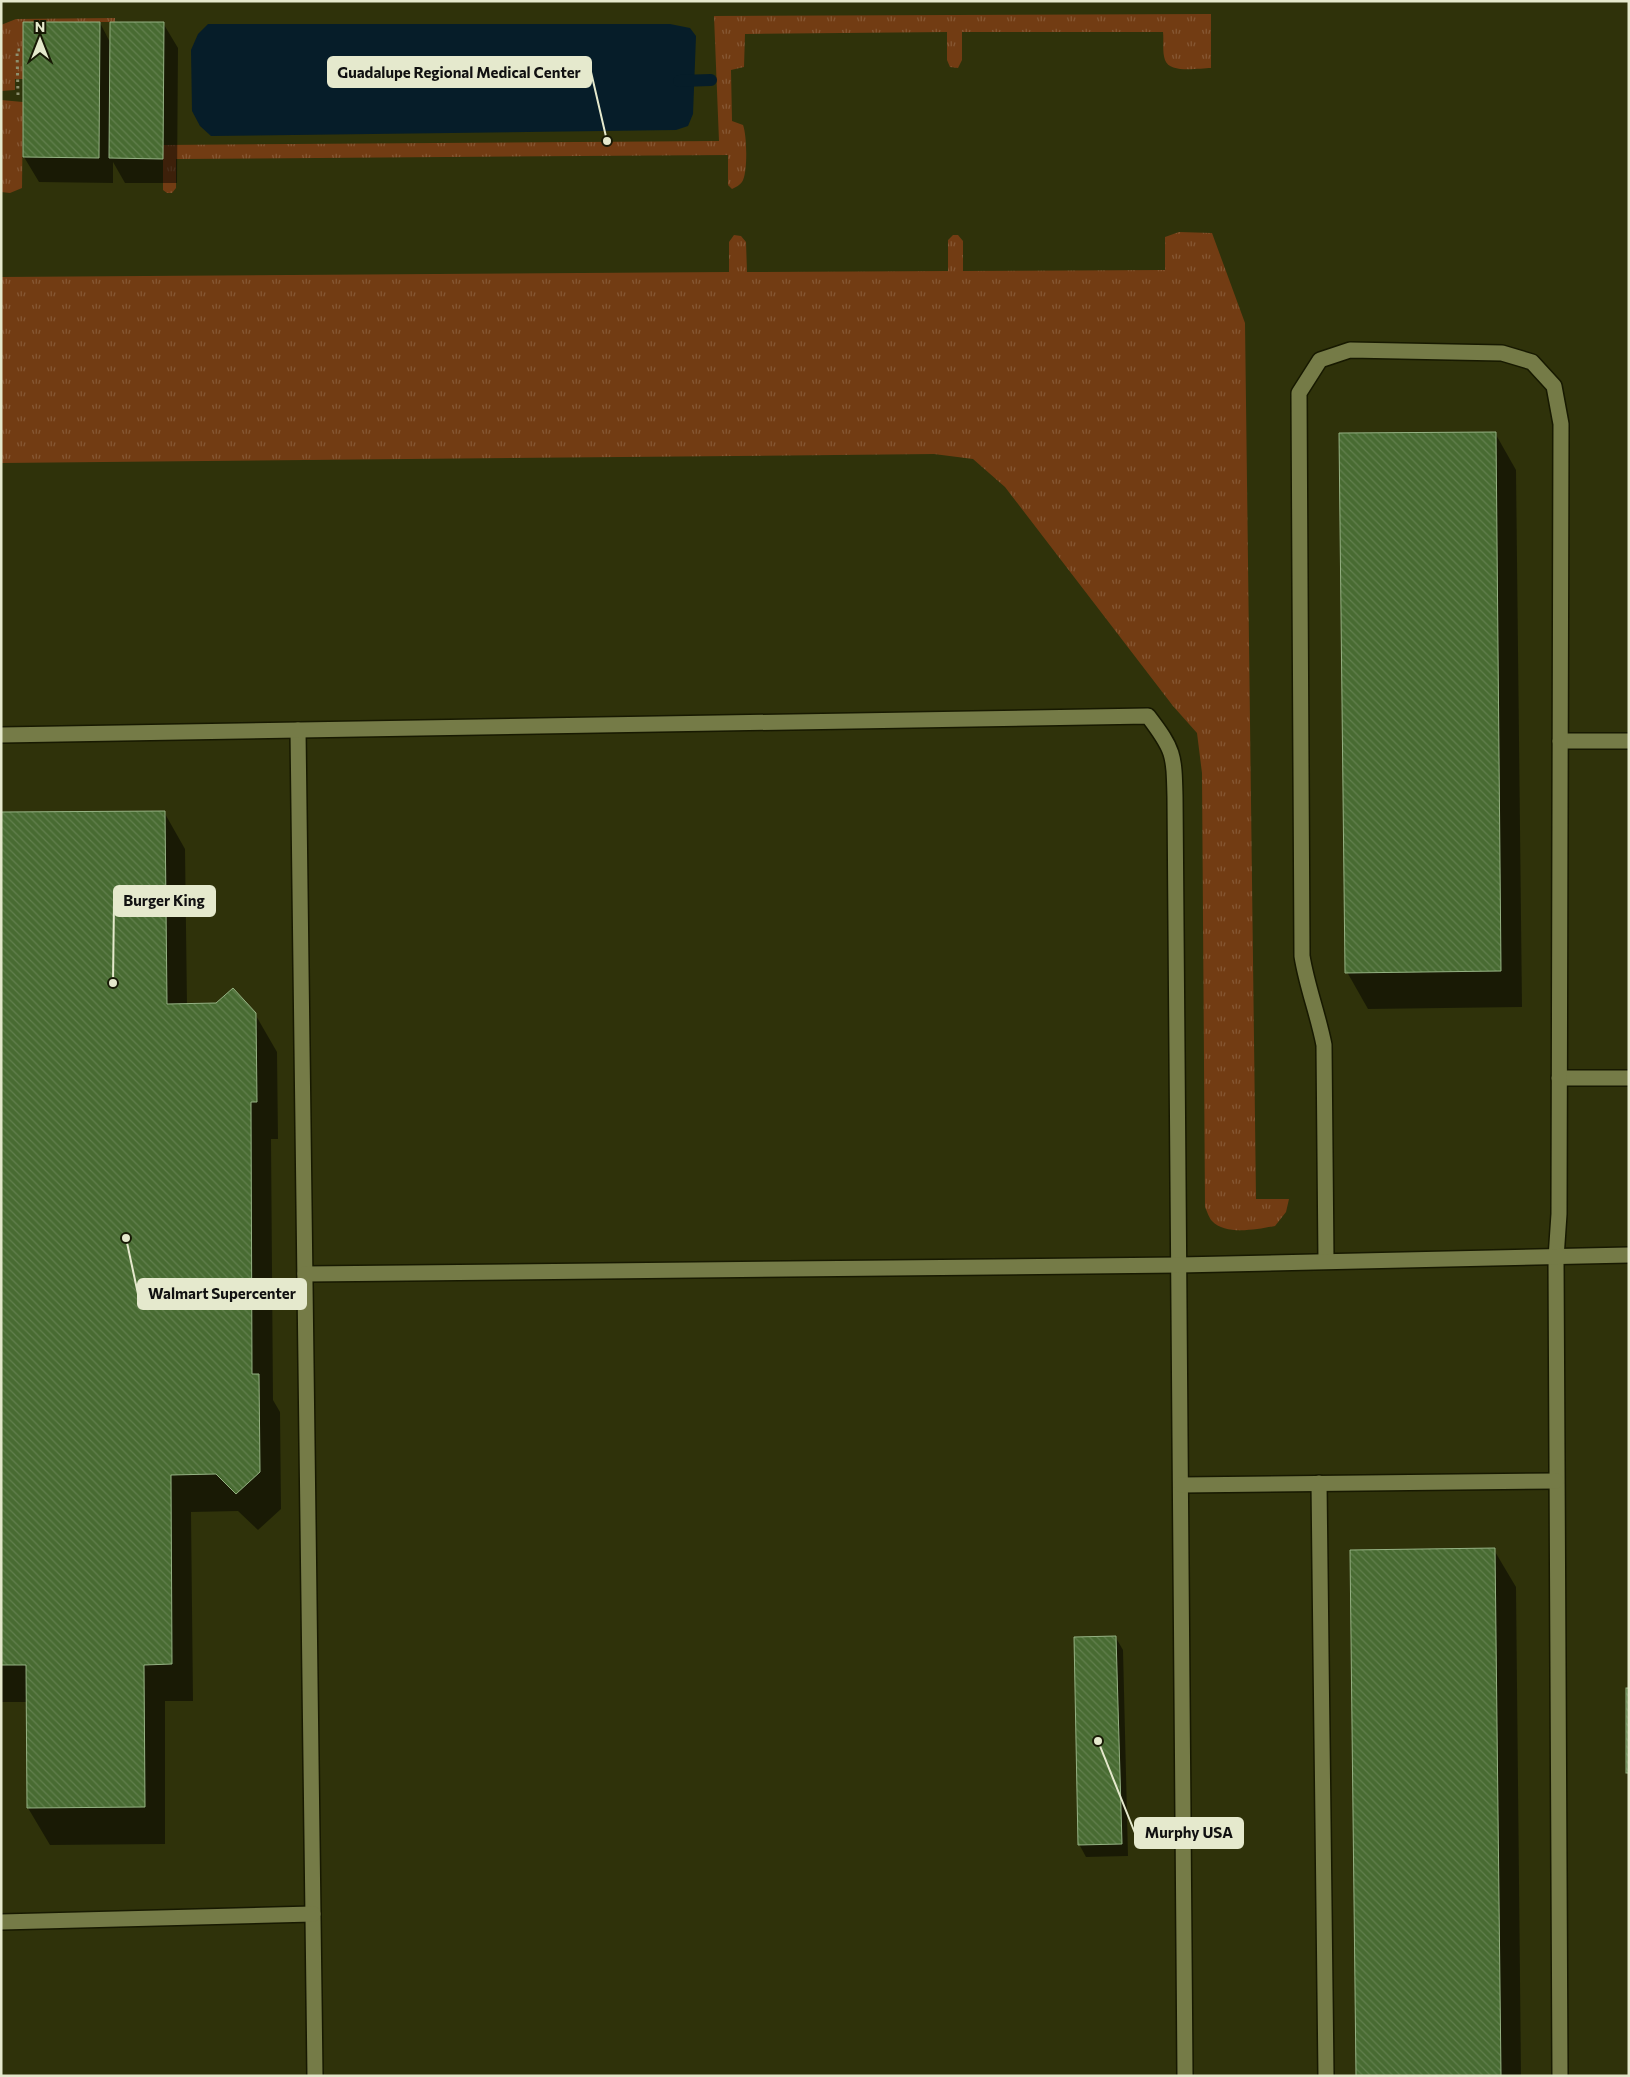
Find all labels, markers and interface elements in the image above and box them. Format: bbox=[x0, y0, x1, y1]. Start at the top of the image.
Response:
north arrow bbox=[15, 15, 65, 65]
text: N bbox=[35, 18, 45, 35]
callout: Guadalupe Regional Medical Center bbox=[328, 57, 591, 87]
text: Guadalupe Regional Medical Center bbox=[337, 63, 581, 81]
callout: Burger King bbox=[114, 886, 215, 916]
text: Burger King bbox=[123, 891, 205, 909]
callout: Walmart Supercenter bbox=[138, 1279, 306, 1309]
text: Walmart Supercenter bbox=[148, 1284, 296, 1302]
callout: Murphy USA bbox=[1135, 1818, 1243, 1848]
text: Murphy USA bbox=[1145, 1823, 1233, 1841]

